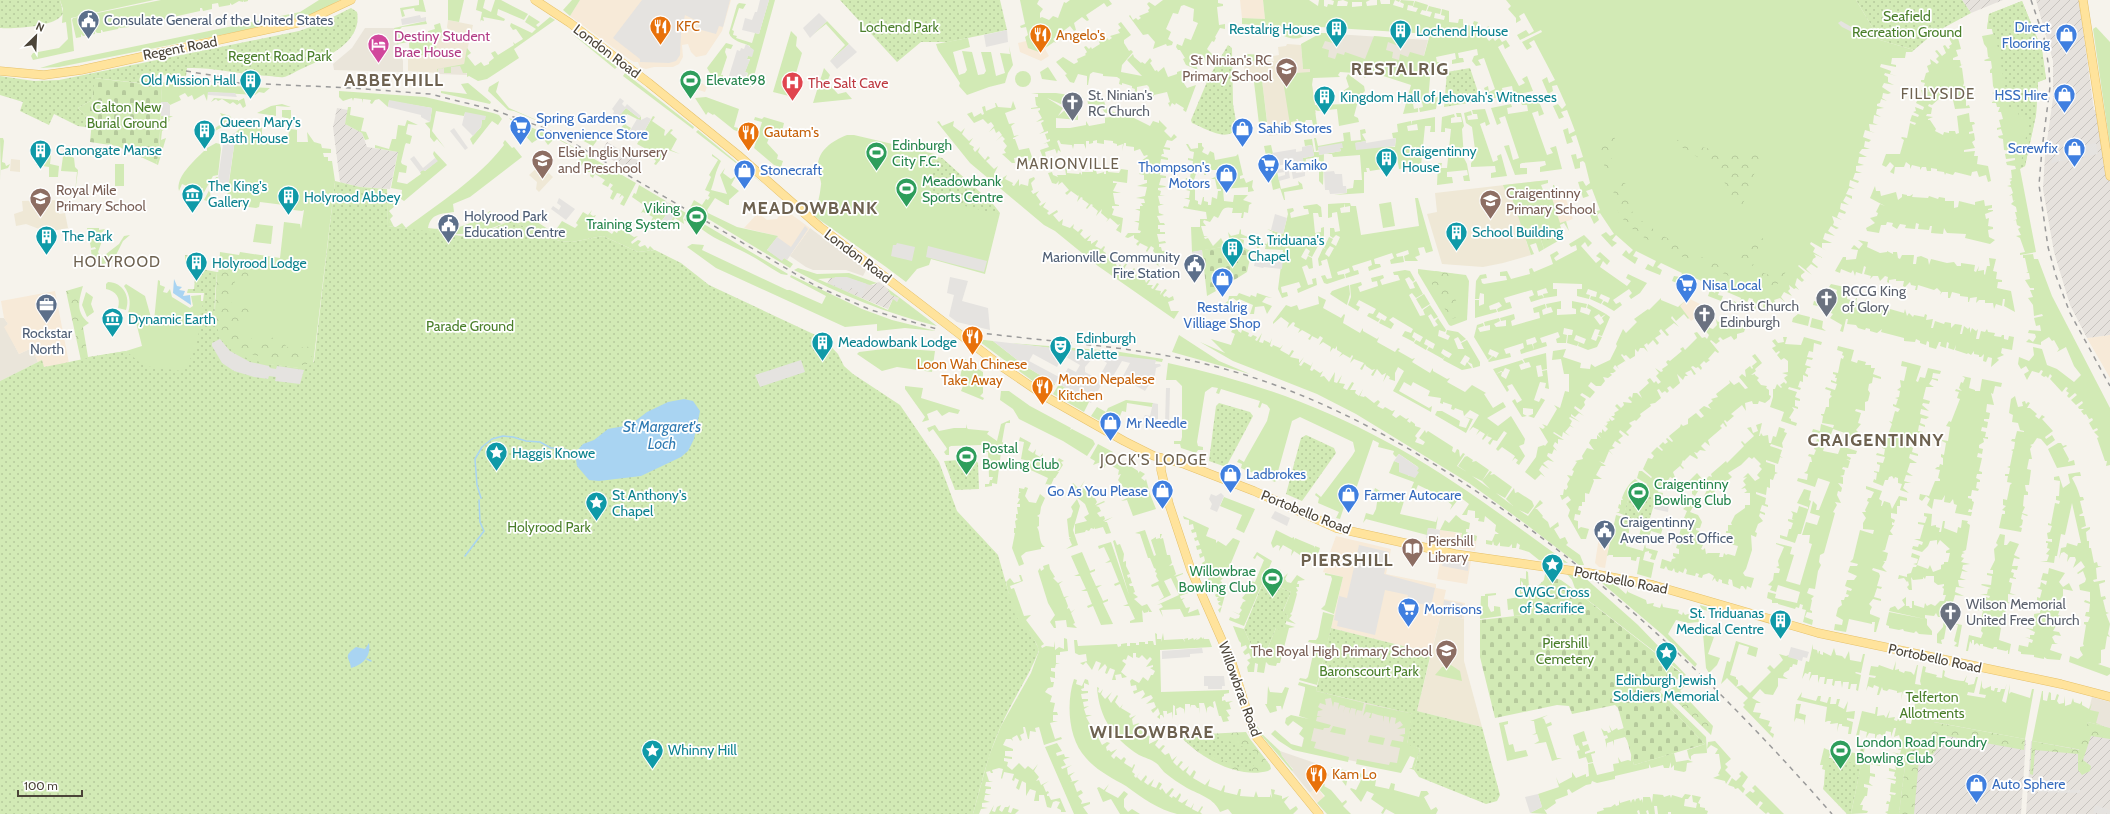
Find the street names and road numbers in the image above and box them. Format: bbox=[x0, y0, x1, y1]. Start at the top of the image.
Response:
street label: London Road bbox=[570, 20, 644, 82]
street label: Regent Road bbox=[141, 32, 219, 64]
street label: London Road bbox=[821, 225, 895, 287]
street label: Portobello Road bbox=[1259, 486, 1353, 538]
street label: Portobello Road bbox=[1573, 562, 1669, 598]
street label: Willowbrae Road bbox=[1214, 639, 1266, 739]
street label: Portobello Road bbox=[1887, 639, 1983, 677]

